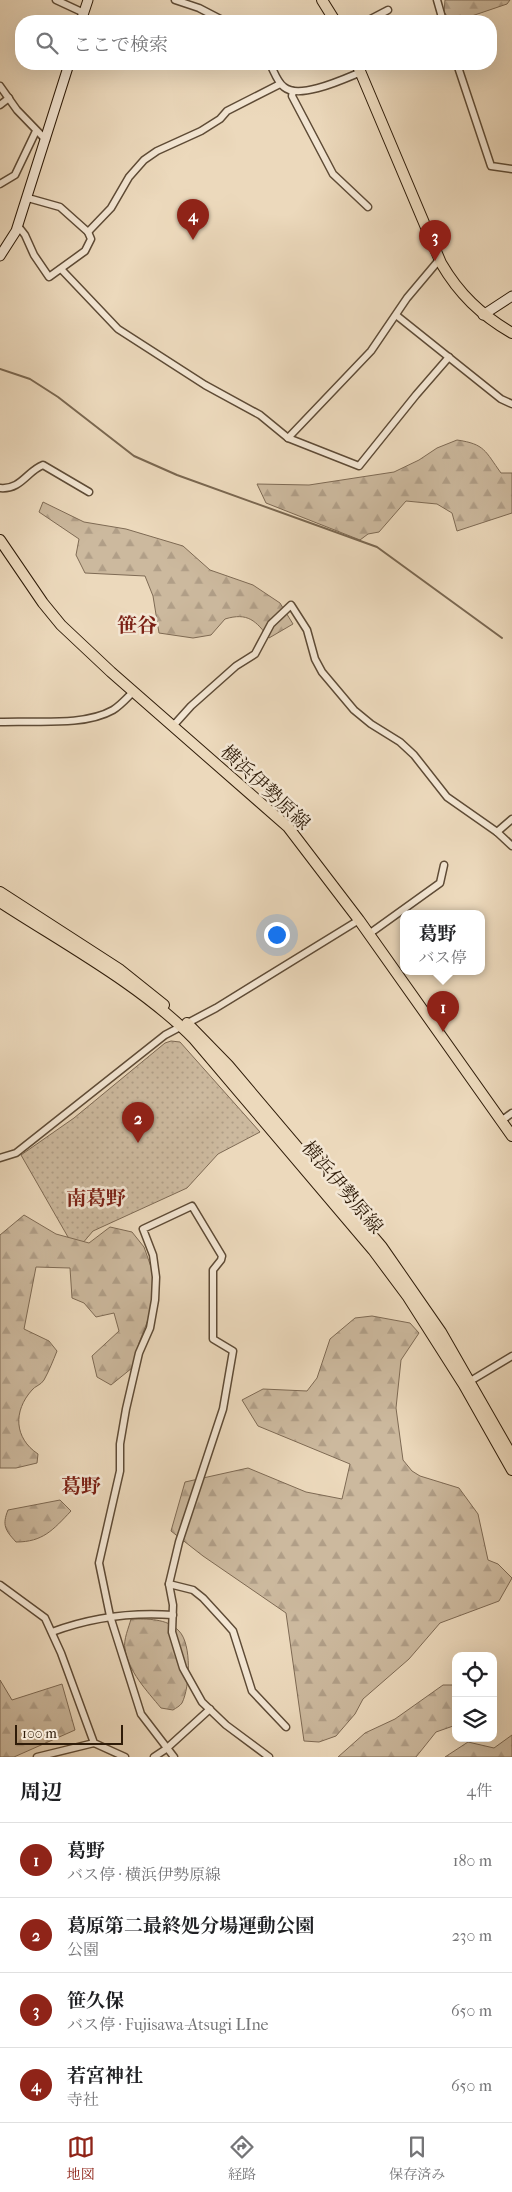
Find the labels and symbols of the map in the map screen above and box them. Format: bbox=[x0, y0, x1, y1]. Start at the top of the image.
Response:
pin: 4 bbox=[177, 199, 209, 240]
pin: 3 bbox=[419, 220, 451, 261]
district label: 笹谷 bbox=[117, 614, 157, 637]
street label: 横浜伊勢原線 bbox=[216, 741, 315, 835]
your location bbox=[264, 922, 290, 948]
pin: 1 bbox=[427, 991, 459, 1032]
pin: 2 bbox=[122, 1102, 154, 1143]
street label: 横浜伊勢原線 bbox=[297, 1137, 387, 1238]
district label: 南葛野 bbox=[66, 1187, 126, 1210]
district label: 葛野 bbox=[61, 1475, 101, 1498]
scale bar bbox=[15, 1722, 122, 1745]

